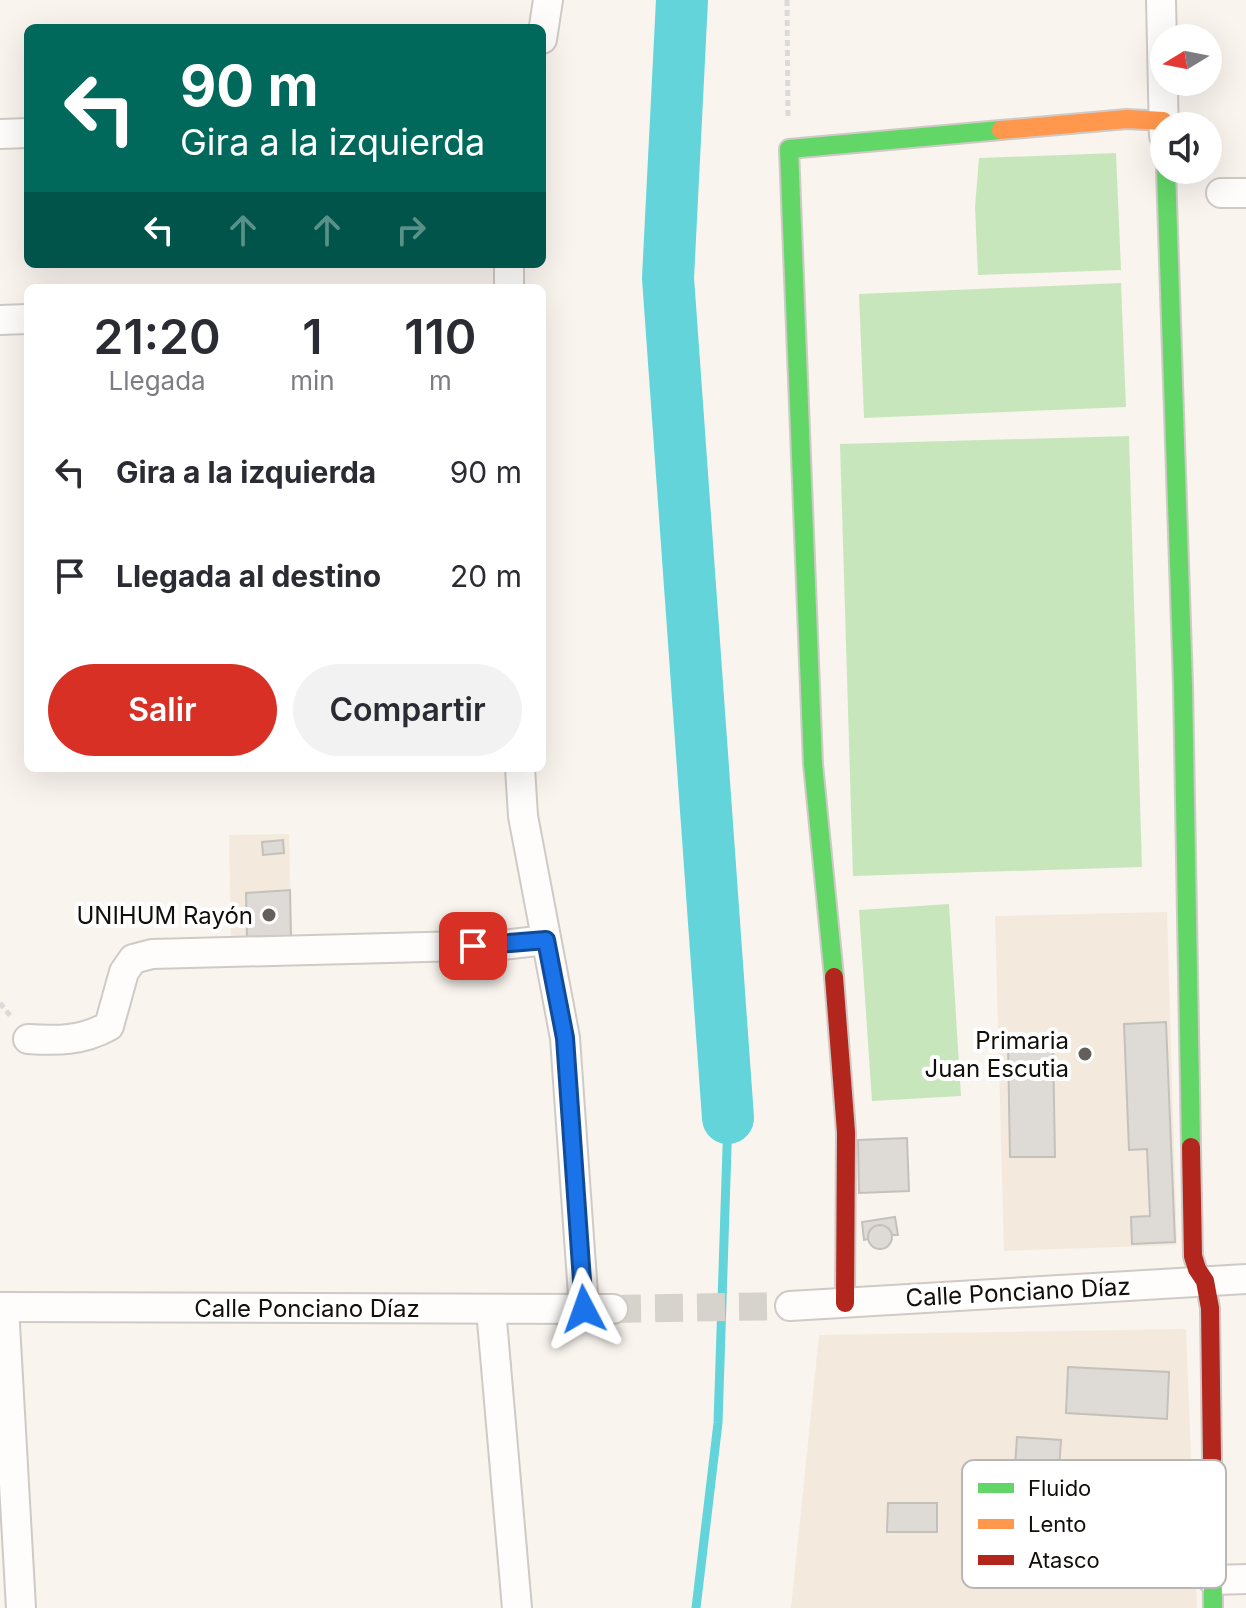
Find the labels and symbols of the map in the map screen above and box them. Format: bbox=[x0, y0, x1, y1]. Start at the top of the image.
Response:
north arrow bbox=[1150, 24, 1222, 96]
place label: UNIHUM Rayón bbox=[76, 901, 253, 930]
marker: UNIHUM Rayón bbox=[260, 906, 278, 924]
pin bbox=[439, 912, 507, 980]
place label: Primaria Juan Escutia bbox=[925, 1026, 1069, 1083]
marker: Primaria Juan Escutia bbox=[1076, 1045, 1094, 1063]
position arrow bbox=[542, 1267, 626, 1351]
street label: Calle Ponciano Díaz bbox=[905, 1272, 1131, 1312]
street label: Calle Ponciano Díaz bbox=[194, 1294, 420, 1323]
legend bbox=[962, 1460, 1226, 1588]
text: Fluido bbox=[1028, 1475, 1091, 1501]
text: Lento bbox=[1028, 1511, 1086, 1537]
text: Atasco bbox=[1028, 1547, 1100, 1573]

